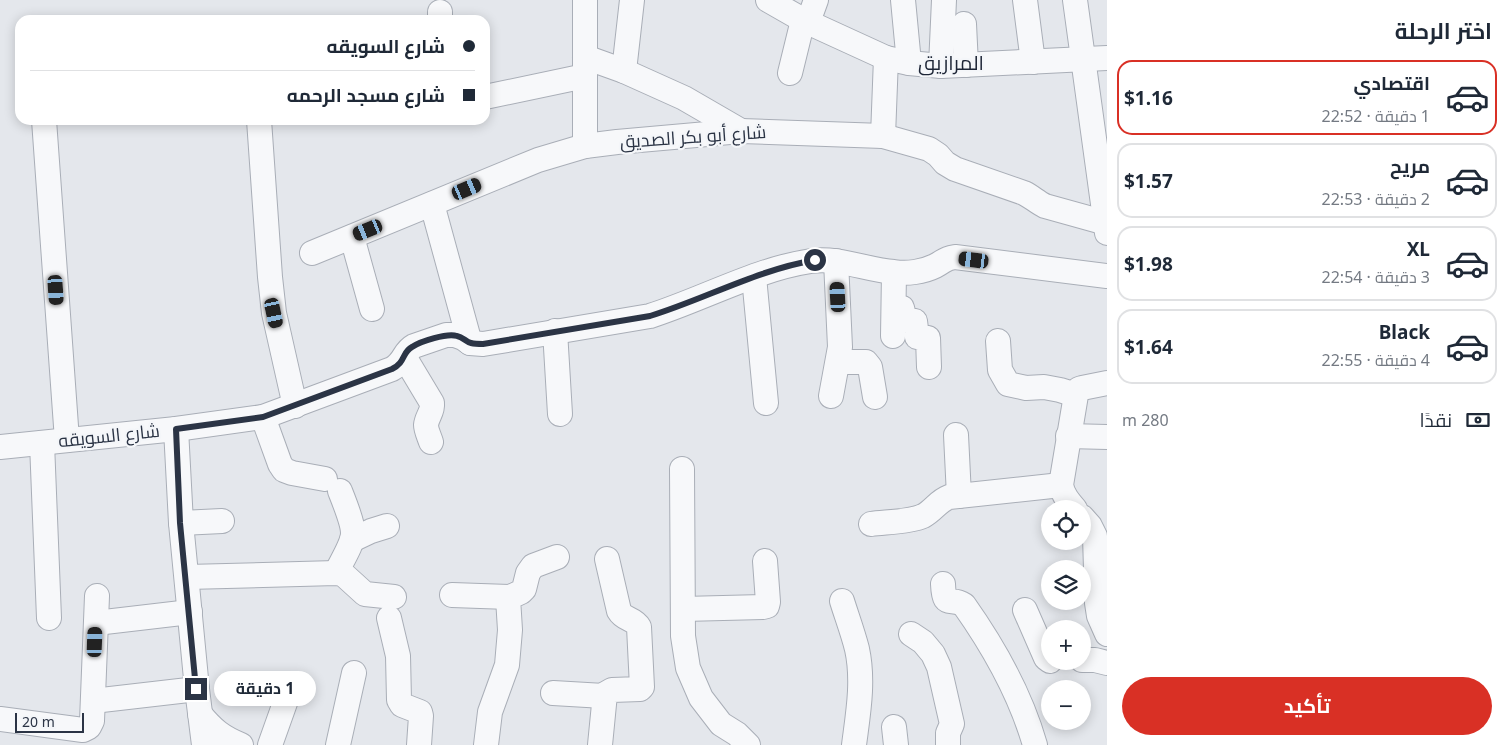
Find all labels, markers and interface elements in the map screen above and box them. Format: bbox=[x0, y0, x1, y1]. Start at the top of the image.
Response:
text: اختر الرحلة bbox=[1395, 15, 1492, 45]
text: شارع السويقه bbox=[326, 33, 445, 59]
district label: المرازيق bbox=[918, 49, 984, 76]
text: اقتصادي bbox=[1354, 70, 1430, 96]
icon: car bbox=[1445, 75, 1490, 120]
text: شارع مسجد الرحمه bbox=[287, 82, 445, 108]
text: $1.16 bbox=[1124, 85, 1173, 111]
text: 1 دقيقة · 22:52 bbox=[1322, 105, 1430, 127]
street label: شارع أبو بكر الصديق bbox=[619, 119, 767, 154]
text: مريح bbox=[1390, 153, 1430, 179]
icon: car bbox=[1445, 158, 1490, 203]
text: $1.57 bbox=[1124, 168, 1173, 194]
car bbox=[450, 176, 483, 202]
text: 2 دقيقة · 22:53 bbox=[1322, 188, 1430, 210]
car bbox=[351, 217, 384, 243]
text: XL bbox=[1407, 236, 1430, 262]
icon: car bbox=[1445, 241, 1490, 286]
route start bbox=[804, 249, 826, 271]
car bbox=[958, 251, 989, 269]
text: $1.98 bbox=[1124, 251, 1173, 277]
text: 3 دقيقة · 22:54 bbox=[1322, 266, 1430, 288]
car bbox=[47, 275, 64, 305]
car bbox=[829, 282, 846, 312]
car bbox=[263, 297, 284, 329]
text: Black bbox=[1379, 319, 1430, 345]
icon: car bbox=[1445, 324, 1490, 369]
text: $1.64 bbox=[1124, 334, 1173, 360]
text: 4 دقيقة · 22:55 bbox=[1322, 349, 1430, 371]
icon: cash bbox=[1464, 406, 1492, 434]
text: نقدًا bbox=[1420, 407, 1452, 433]
text: 280 m bbox=[1122, 409, 1169, 431]
street label: شارع السويقه bbox=[57, 418, 161, 453]
map controls bbox=[1041, 500, 1091, 730]
button: locate bbox=[1041, 500, 1091, 550]
button: layers bbox=[1041, 560, 1091, 610]
button: + bbox=[1041, 620, 1091, 670]
car bbox=[86, 627, 103, 657]
callout: 1 دقيقة bbox=[214, 672, 316, 706]
text: 1 دقيقة bbox=[236, 677, 294, 699]
button: تأكيد bbox=[1122, 677, 1492, 735]
route end bbox=[185, 678, 207, 700]
button: − bbox=[1041, 680, 1091, 730]
scale bar bbox=[15, 710, 84, 733]
text: 20 m bbox=[22, 712, 55, 731]

